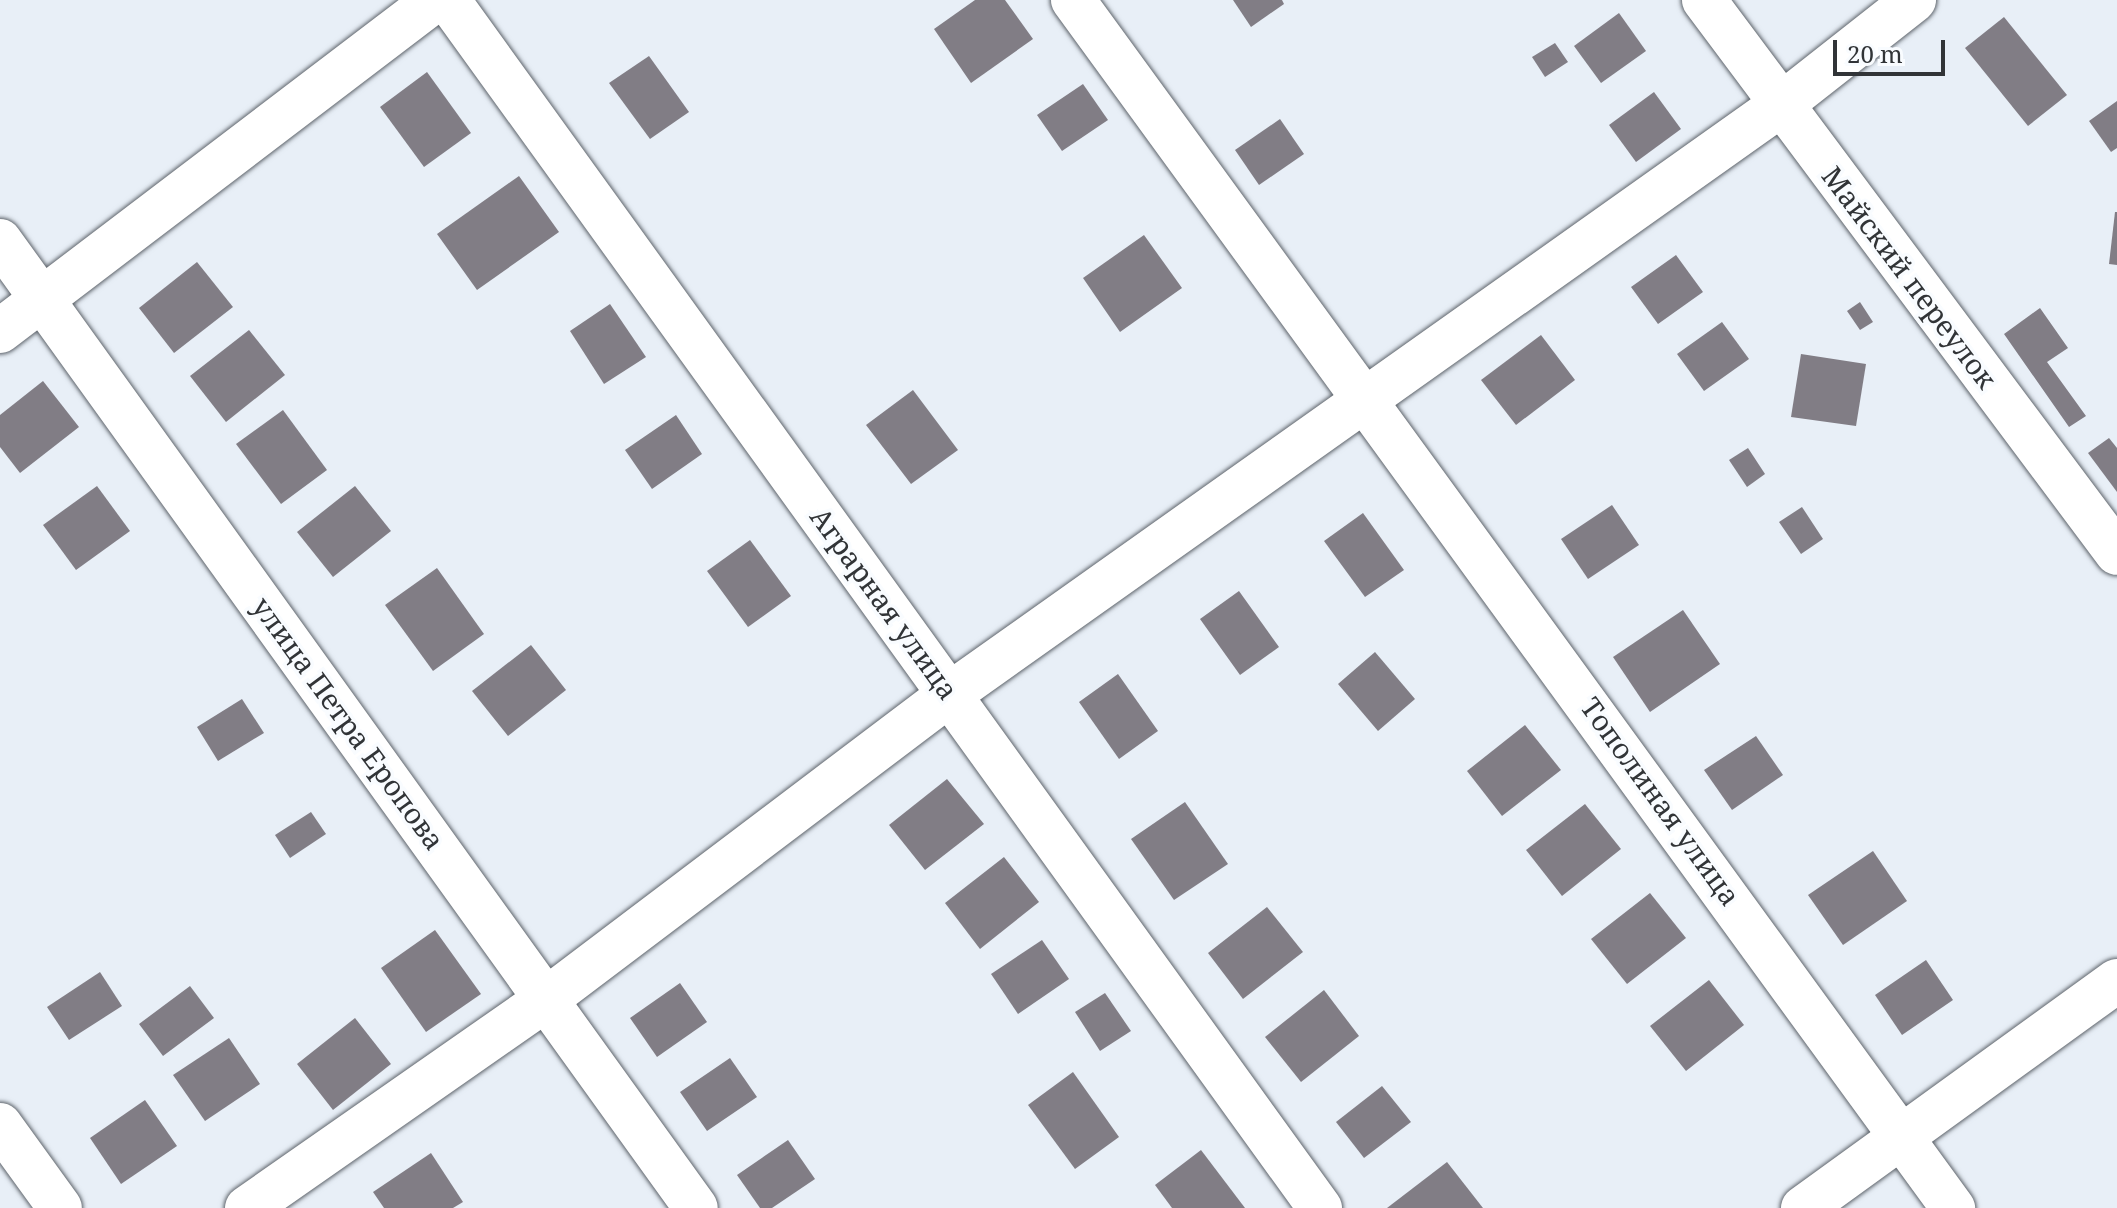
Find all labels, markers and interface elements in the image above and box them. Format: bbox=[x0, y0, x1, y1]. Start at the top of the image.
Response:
scale bar bbox=[1837, 24, 1949, 74]
text: 20 m bbox=[1847, 37, 1903, 70]
street label: Майский переулок bbox=[1816, 159, 2004, 395]
street label: Аграрная улица bbox=[804, 500, 966, 706]
street label: улица Петра Еропова bbox=[246, 590, 452, 856]
street label: Тополиная улица bbox=[1574, 690, 1748, 912]

